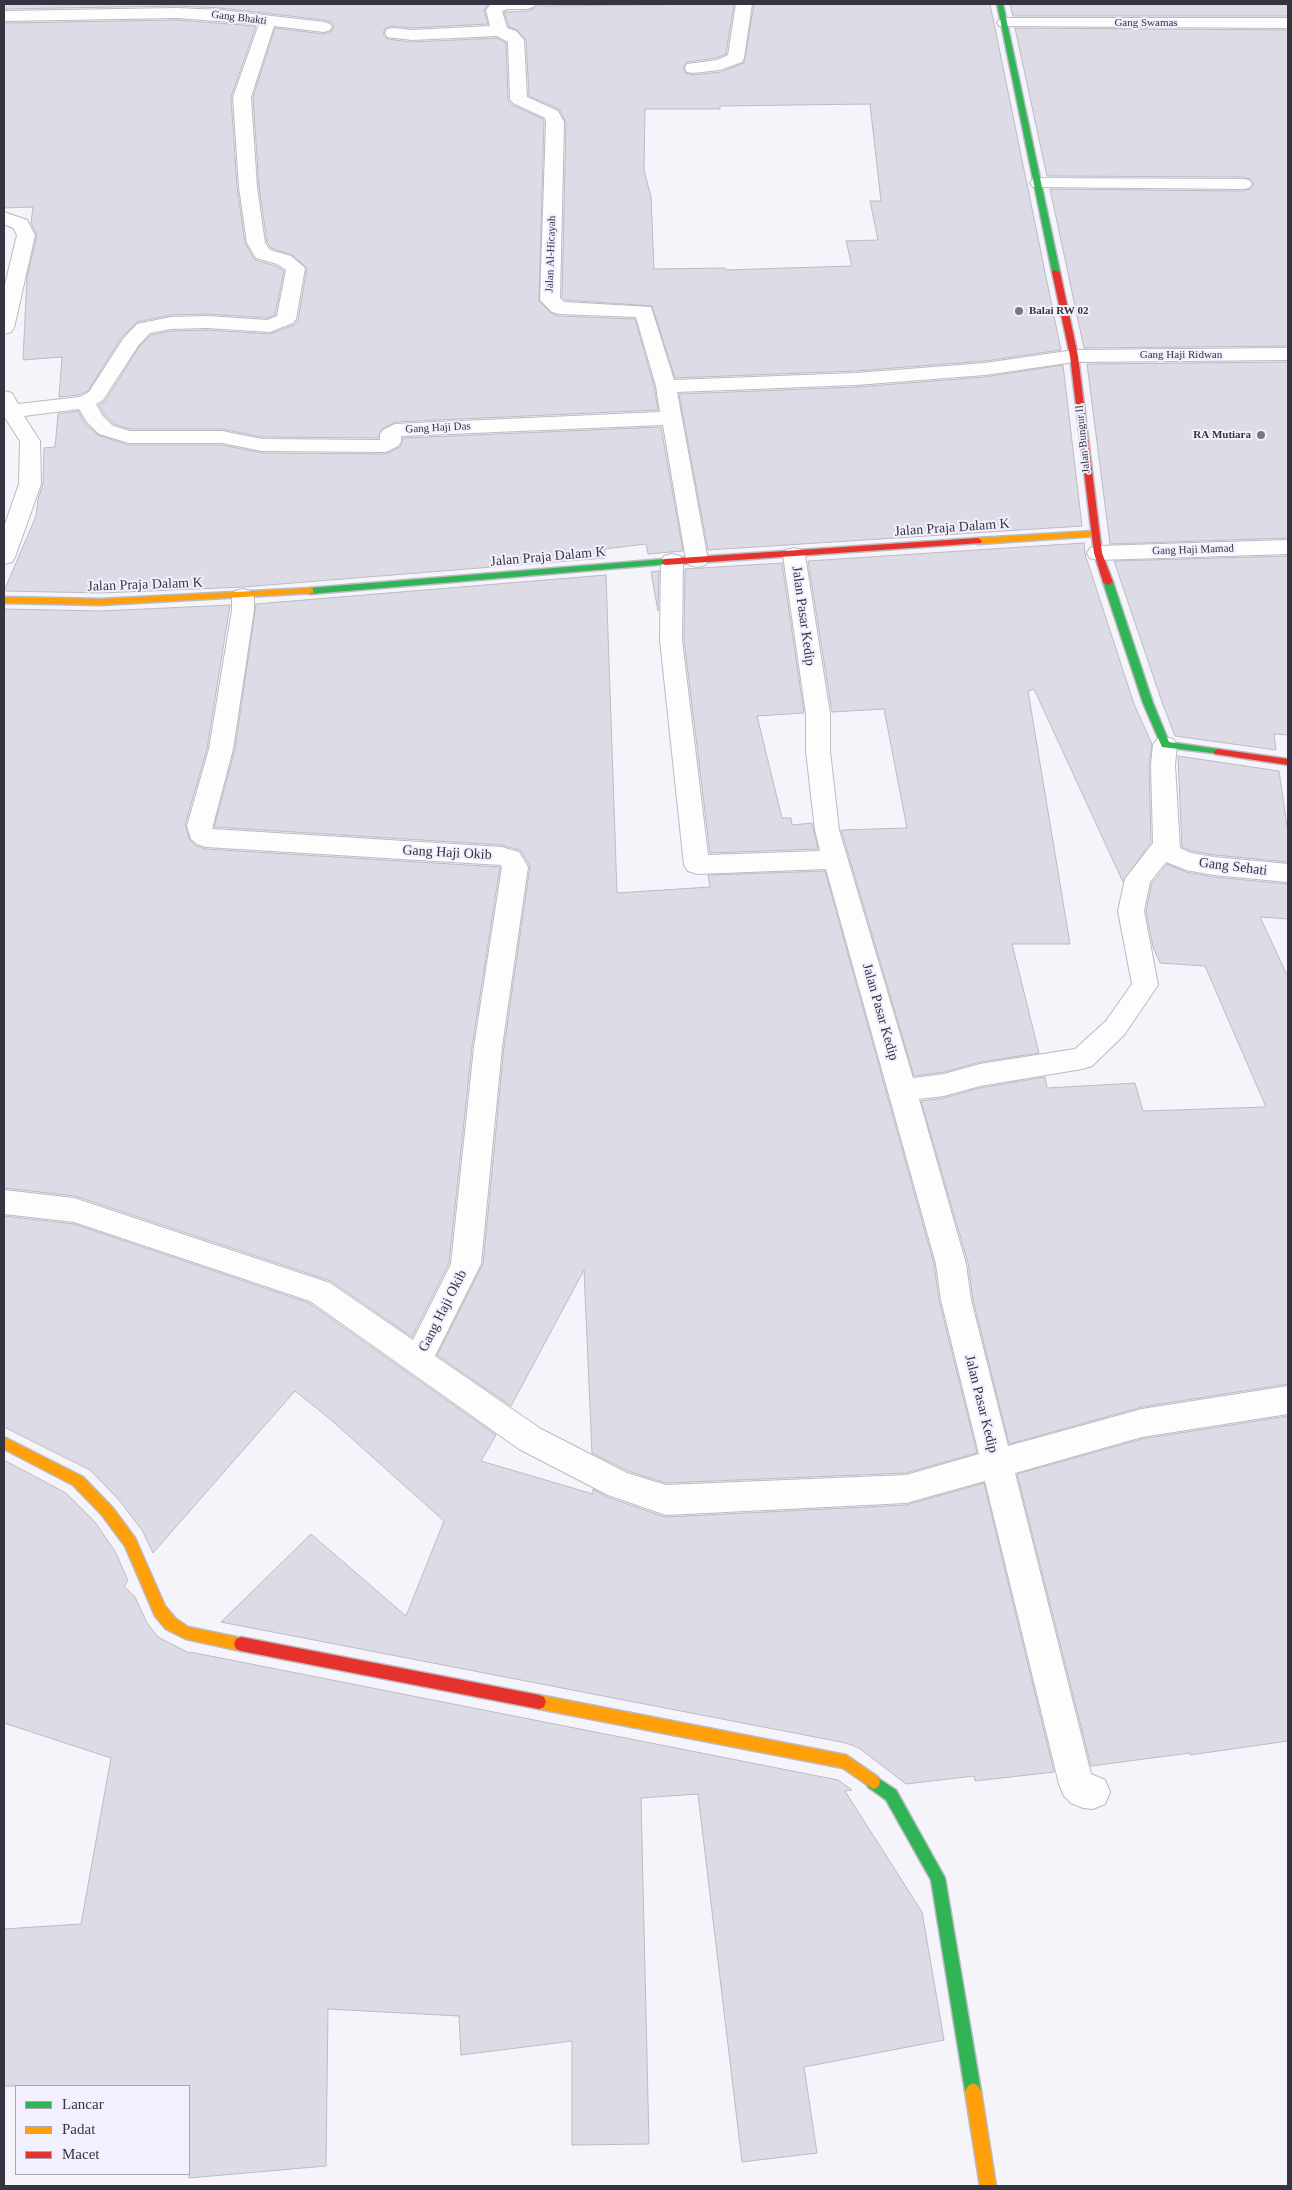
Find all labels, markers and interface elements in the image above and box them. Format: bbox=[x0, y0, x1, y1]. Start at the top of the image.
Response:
street label: Gang Bhakti bbox=[210, 8, 268, 28]
street label: Gang Swamas bbox=[1114, 16, 1178, 30]
street label: Jalan Al-Hicayah bbox=[543, 215, 559, 293]
place label: Balai RW 02 bbox=[1029, 304, 1089, 318]
marker: Balai RW 02 bbox=[1013, 305, 1025, 317]
street label: Gang Haji Ridwan bbox=[1140, 348, 1222, 362]
street label: Jalan Bungur II bbox=[1073, 404, 1093, 474]
street label: Gang Haji Das bbox=[405, 420, 471, 436]
place label: RA Mutiara bbox=[1193, 428, 1251, 442]
marker: RA Mutiara bbox=[1255, 429, 1267, 441]
street label: Jalan Praja Dalam K bbox=[894, 516, 1010, 540]
street label: Gang Haji Mamad bbox=[1152, 542, 1234, 558]
street label: Jalan Praja Dalam K bbox=[490, 544, 606, 570]
street label: Jalan Pasar Kedip bbox=[788, 565, 818, 667]
street label: Jalan Praja Dalam K bbox=[87, 575, 203, 595]
street label: Gang Haji Okib bbox=[402, 842, 492, 864]
street label: Gang Sehati bbox=[1198, 854, 1268, 880]
street label: Jalan Pasar Kedip bbox=[858, 961, 902, 1063]
street label: Gang Haji Okib bbox=[415, 1267, 471, 1355]
street label: Jalan Pasar Kedip bbox=[961, 1353, 1001, 1455]
legend bbox=[15, 2085, 190, 2175]
text: Lancar bbox=[62, 2096, 104, 2112]
text: Padat bbox=[62, 2121, 95, 2137]
text: Macet bbox=[62, 2146, 99, 2162]

